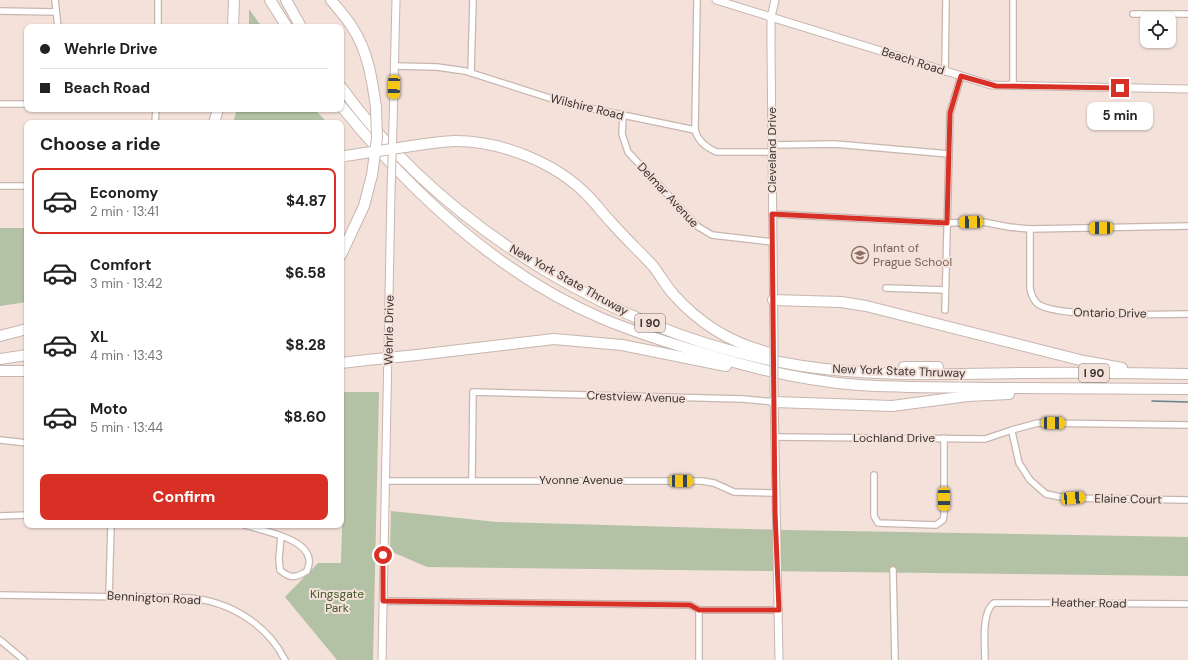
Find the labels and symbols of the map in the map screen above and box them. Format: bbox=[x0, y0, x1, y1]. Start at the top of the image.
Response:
street label: Beach Road bbox=[879, 43, 947, 79]
car bbox=[388, 75, 400, 99]
route end bbox=[1111, 79, 1129, 97]
street label: Wilshire Road bbox=[549, 90, 625, 124]
callout: 5 min bbox=[1087, 102, 1153, 130]
street label: Cleveland Drive bbox=[764, 107, 780, 193]
street label: Delmar Avenue bbox=[634, 159, 702, 231]
car bbox=[959, 216, 983, 228]
car bbox=[1089, 222, 1113, 234]
place label: Infant of Prague School bbox=[873, 240, 952, 270]
street label: New York State Thruway bbox=[507, 241, 632, 319]
school or university icon: Infant of Prague School bbox=[850, 245, 870, 265]
street label: Wehrle Drive bbox=[380, 295, 398, 365]
street label: Ontario Drive bbox=[1073, 304, 1147, 322]
road number: I 90 bbox=[635, 314, 665, 332]
street label: New York State Thruway bbox=[832, 361, 966, 381]
road number: I 90 bbox=[1079, 364, 1109, 382]
street label: Crestview Avenue bbox=[586, 387, 686, 407]
car bbox=[1041, 417, 1065, 429]
street label: Lochland Drive bbox=[853, 430, 935, 446]
street label: Yvonne Avenue bbox=[539, 472, 623, 488]
car bbox=[669, 475, 693, 487]
car bbox=[938, 487, 950, 511]
street label: Elaine Court bbox=[1094, 490, 1162, 508]
car bbox=[1061, 491, 1085, 505]
route start bbox=[374, 546, 392, 564]
park label: Kingsgate Park bbox=[310, 586, 364, 616]
street label: Bennington Road bbox=[107, 588, 201, 608]
street label: Heather Road bbox=[1051, 594, 1127, 612]

